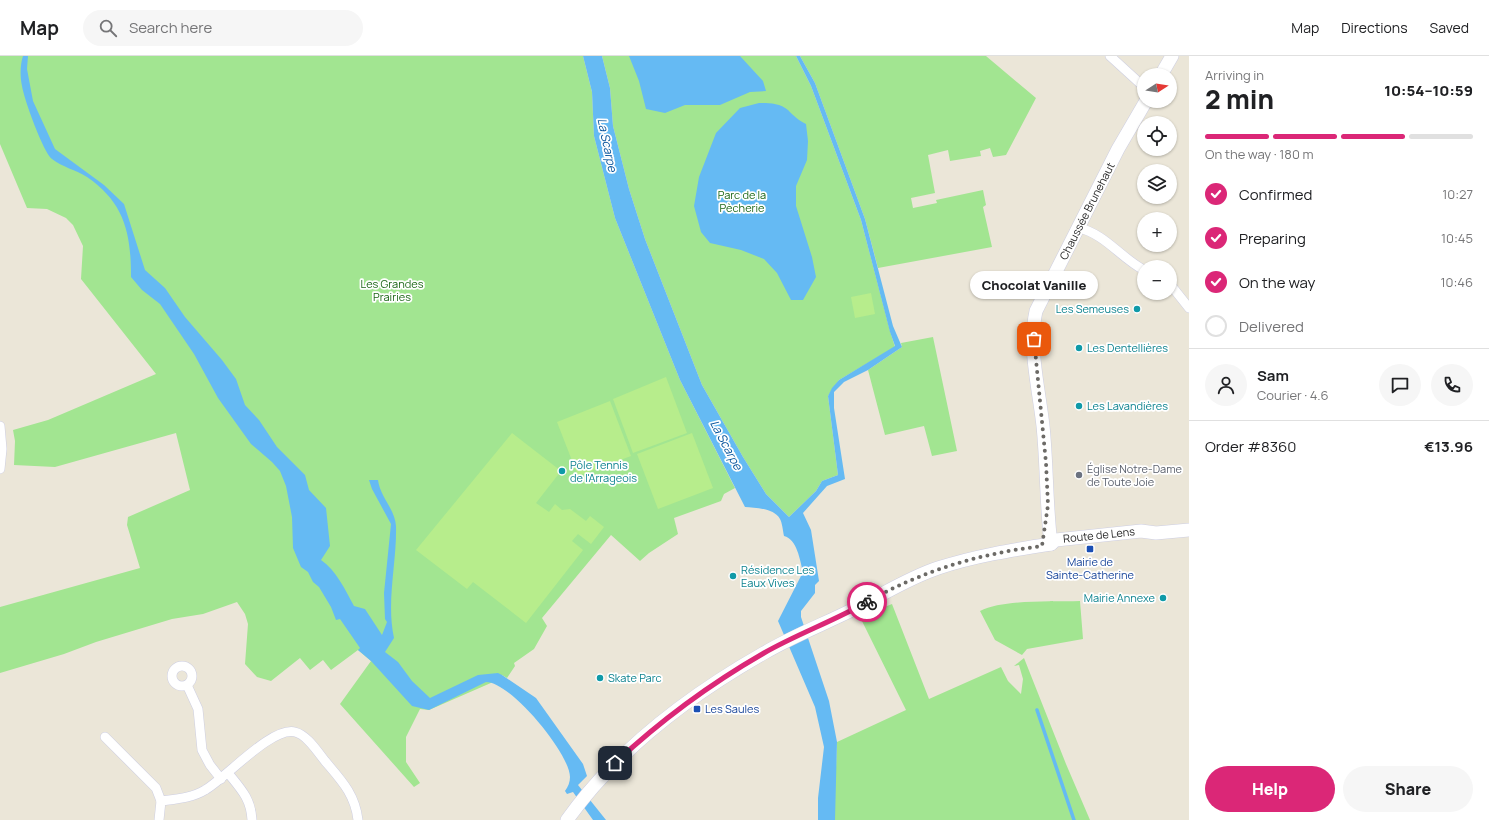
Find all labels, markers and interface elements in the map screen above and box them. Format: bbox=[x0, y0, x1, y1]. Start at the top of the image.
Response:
search box bbox=[83, 10, 363, 46]
text: Map bbox=[20, 15, 59, 41]
icon: search bbox=[97, 17, 119, 39]
text: Search here bbox=[129, 17, 212, 38]
text: Map bbox=[1291, 18, 1319, 37]
text: Directions bbox=[1341, 18, 1408, 37]
text: Saved bbox=[1430, 18, 1469, 37]
text: Arriving in bbox=[1205, 66, 1264, 84]
north arrow bbox=[1137, 68, 1177, 108]
map controls bbox=[1137, 68, 1177, 300]
text: 10:54–10:59 bbox=[1384, 80, 1473, 101]
text: 2 min bbox=[1205, 81, 1274, 117]
button: locate bbox=[1137, 116, 1177, 156]
water label: La Scarpe bbox=[594, 117, 622, 174]
text: On the way · 180 m bbox=[1205, 145, 1313, 163]
street label: Chaussée Brunehaut bbox=[1055, 160, 1118, 262]
button: layers bbox=[1137, 164, 1177, 204]
icon: check bbox=[1205, 183, 1227, 205]
text: Confirmed bbox=[1239, 184, 1312, 205]
text: 10:27 bbox=[1442, 185, 1473, 203]
park label: Parc de la Pècherie bbox=[718, 187, 766, 215]
button: + bbox=[1137, 212, 1177, 252]
icon: check bbox=[1205, 227, 1227, 249]
text: Preparing bbox=[1239, 228, 1306, 249]
text: 10:45 bbox=[1441, 229, 1473, 247]
button: − bbox=[1137, 260, 1177, 300]
callout: Chocolat Vanille bbox=[970, 271, 1098, 299]
icon: check bbox=[1205, 271, 1227, 293]
text: On the way bbox=[1239, 272, 1315, 293]
text: 10:46 bbox=[1440, 273, 1473, 291]
park label: Les Grandes Prairies bbox=[361, 276, 424, 304]
text: Chocolat Vanille bbox=[982, 276, 1086, 294]
place label: Les Semeuses bbox=[1056, 301, 1129, 316]
marker: Les Semeuses bbox=[1132, 304, 1142, 314]
text: Delivered bbox=[1239, 316, 1304, 337]
pin bbox=[1017, 322, 1051, 356]
icon: bag bbox=[1023, 328, 1045, 350]
place label: Les Dentellières bbox=[1087, 340, 1168, 355]
marker: Les Dentellières bbox=[1074, 343, 1084, 353]
button: person bbox=[1205, 364, 1247, 406]
button: chat bbox=[1379, 364, 1421, 406]
button: phone bbox=[1431, 364, 1473, 406]
text: Sam bbox=[1257, 365, 1289, 386]
text: Courier · 4.6 bbox=[1257, 386, 1329, 404]
place label: Les Lavandières bbox=[1087, 398, 1168, 413]
marker: Les Lavandières bbox=[1074, 401, 1084, 411]
water label: La Scarpe bbox=[706, 417, 747, 474]
text: Order #8360 bbox=[1205, 436, 1296, 457]
text: €13.96 bbox=[1424, 436, 1473, 457]
place label: Pôle Tennis de l'Arrageois bbox=[570, 457, 637, 485]
place label: Église Notre-Dame de Toute Joie bbox=[1087, 461, 1182, 489]
marker: Pôle Tennis de l'Arrageois bbox=[557, 466, 567, 476]
marker: Église Notre-Dame de Toute Joie bbox=[1074, 470, 1084, 480]
street label: Route de Lens bbox=[1062, 523, 1136, 546]
marker: Mairie de Sainte-Catherine bbox=[1085, 544, 1095, 554]
place label: Mairie de Sainte-Catherine bbox=[1046, 554, 1135, 582]
place label: Résidence Les Eaux Vives bbox=[741, 562, 815, 590]
marker: Résidence Les Eaux Vives bbox=[728, 571, 738, 581]
courier bbox=[847, 582, 887, 622]
place label: Mairie Annexe bbox=[1084, 590, 1156, 605]
icon: bike bbox=[856, 591, 878, 613]
marker: Mairie Annexe bbox=[1158, 593, 1168, 603]
place label: Skate Parc bbox=[608, 670, 662, 685]
marker: Skate Parc bbox=[595, 673, 605, 683]
place label: Les Saules bbox=[705, 701, 759, 716]
marker: Les Saules bbox=[692, 704, 702, 714]
pin bbox=[598, 746, 632, 780]
icon: home bbox=[604, 752, 626, 774]
button: Help bbox=[1205, 766, 1335, 812]
button: Share bbox=[1343, 766, 1473, 812]

